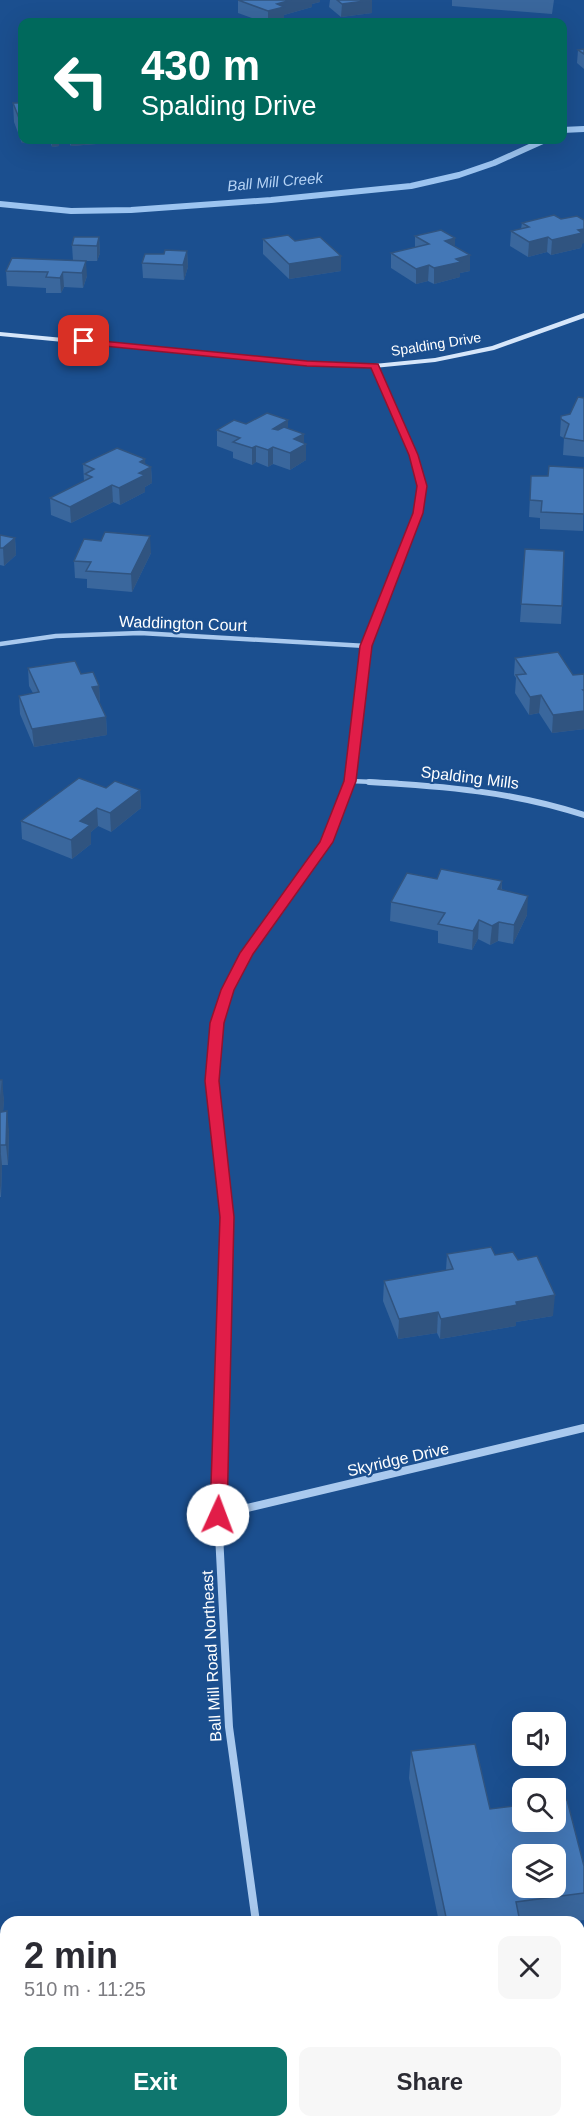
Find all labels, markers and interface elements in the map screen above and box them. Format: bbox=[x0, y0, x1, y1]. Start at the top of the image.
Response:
icon: left bbox=[42, 42, 120, 120]
text: 430 m bbox=[141, 42, 260, 89]
text: Spalding Drive bbox=[141, 91, 317, 121]
water label: Ball Mill Creek bbox=[226, 169, 325, 194]
pin bbox=[58, 315, 109, 366]
icon: arrive bbox=[67, 324, 100, 357]
street label: Spalding Drive bbox=[390, 329, 482, 359]
street label: Waddington Court bbox=[119, 613, 248, 634]
street label: Spalding Mills bbox=[420, 763, 520, 792]
street label: Skyridge Drive bbox=[346, 1439, 451, 1479]
position arrow bbox=[186, 1483, 250, 1547]
street label: Ball Mill Road Northeast bbox=[198, 1569, 224, 1742]
map controls bbox=[512, 1712, 566, 1898]
button: sound bbox=[512, 1712, 566, 1766]
button: search bbox=[512, 1778, 566, 1832]
button: layers bbox=[512, 1844, 566, 1898]
text: 2 min bbox=[24, 1935, 118, 1976]
button: close bbox=[498, 1936, 561, 1999]
text: 510 m · 11:25 bbox=[24, 1978, 146, 2000]
button: Exit bbox=[24, 2047, 287, 2116]
button: Share bbox=[299, 2047, 561, 2116]

